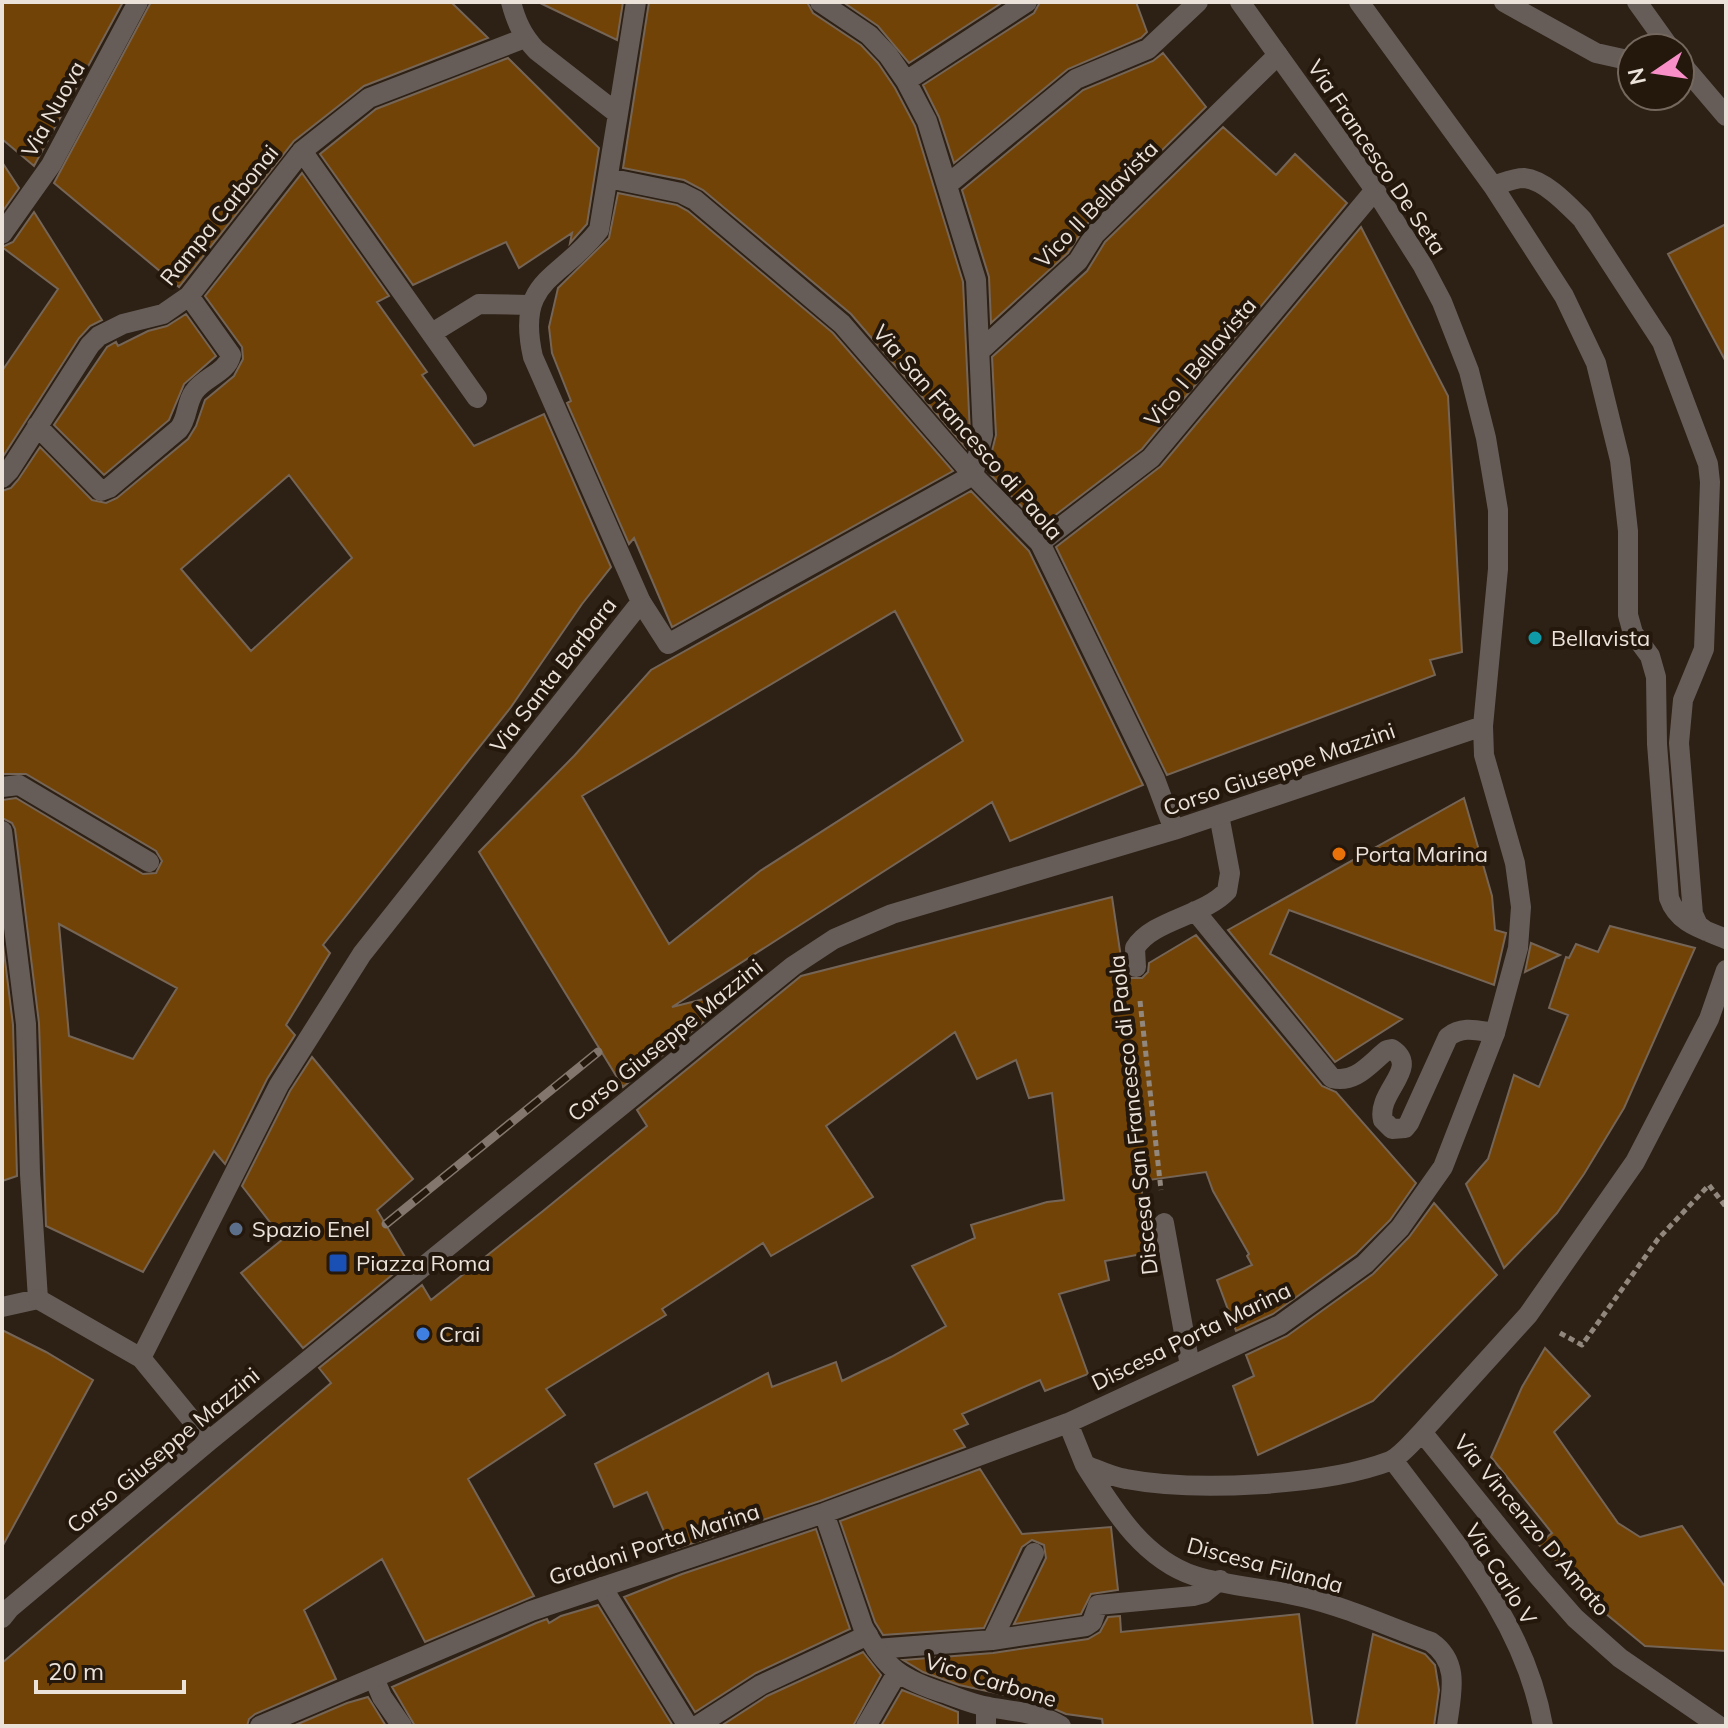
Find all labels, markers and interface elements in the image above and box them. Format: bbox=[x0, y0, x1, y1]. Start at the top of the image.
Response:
north arrow bbox=[1616, 32, 1696, 112]
street label: Via Francesco De Seta bbox=[1301, 54, 1453, 260]
street label: Via Nuova bbox=[15, 56, 91, 162]
text: N bbox=[1621, 65, 1652, 88]
street label: Vico II Bellavista bbox=[1028, 135, 1164, 273]
street label: Rampa Carbonai bbox=[154, 139, 284, 291]
street label: Vico I Bellavista bbox=[1138, 292, 1262, 432]
street label: Via San Francesco di Paola bbox=[867, 319, 1069, 545]
street label: Via Santa Barbara bbox=[484, 592, 622, 758]
place label: Bellavista bbox=[1551, 624, 1650, 652]
marker: Bellavista bbox=[1526, 629, 1544, 647]
street label: Corso Giuseppe Mazzini bbox=[1159, 716, 1399, 822]
place label: Porta Marina bbox=[1355, 840, 1488, 868]
marker: Porta Marina bbox=[1330, 845, 1348, 863]
street label: Corso Giuseppe Mazzini bbox=[562, 953, 768, 1127]
street label: Discesa San Francesco di Paola bbox=[1102, 954, 1164, 1276]
place label: Spazio Enel bbox=[252, 1215, 370, 1243]
marker: Spazio Enel bbox=[227, 1220, 245, 1238]
place label: Piazza Roma bbox=[356, 1249, 490, 1277]
marker: Piazza Roma bbox=[327, 1252, 349, 1274]
street label: Discesa Porta Marina bbox=[1087, 1276, 1295, 1396]
place label: Crai bbox=[439, 1320, 480, 1348]
marker: Crai bbox=[414, 1325, 432, 1343]
street label: Corso Giuseppe Mazzini bbox=[61, 1361, 265, 1539]
street label: Via Vincenzo D'Amato bbox=[1448, 1429, 1616, 1621]
street label: Gradoni Porta Marina bbox=[545, 1497, 763, 1591]
street label: Via Carlo V bbox=[1459, 1518, 1543, 1630]
street label: Discesa Filanda bbox=[1184, 1531, 1346, 1599]
scale bar bbox=[36, 1644, 184, 1694]
street label: Vico Carbone bbox=[922, 1647, 1060, 1713]
text: 20 m bbox=[48, 1656, 104, 1686]

